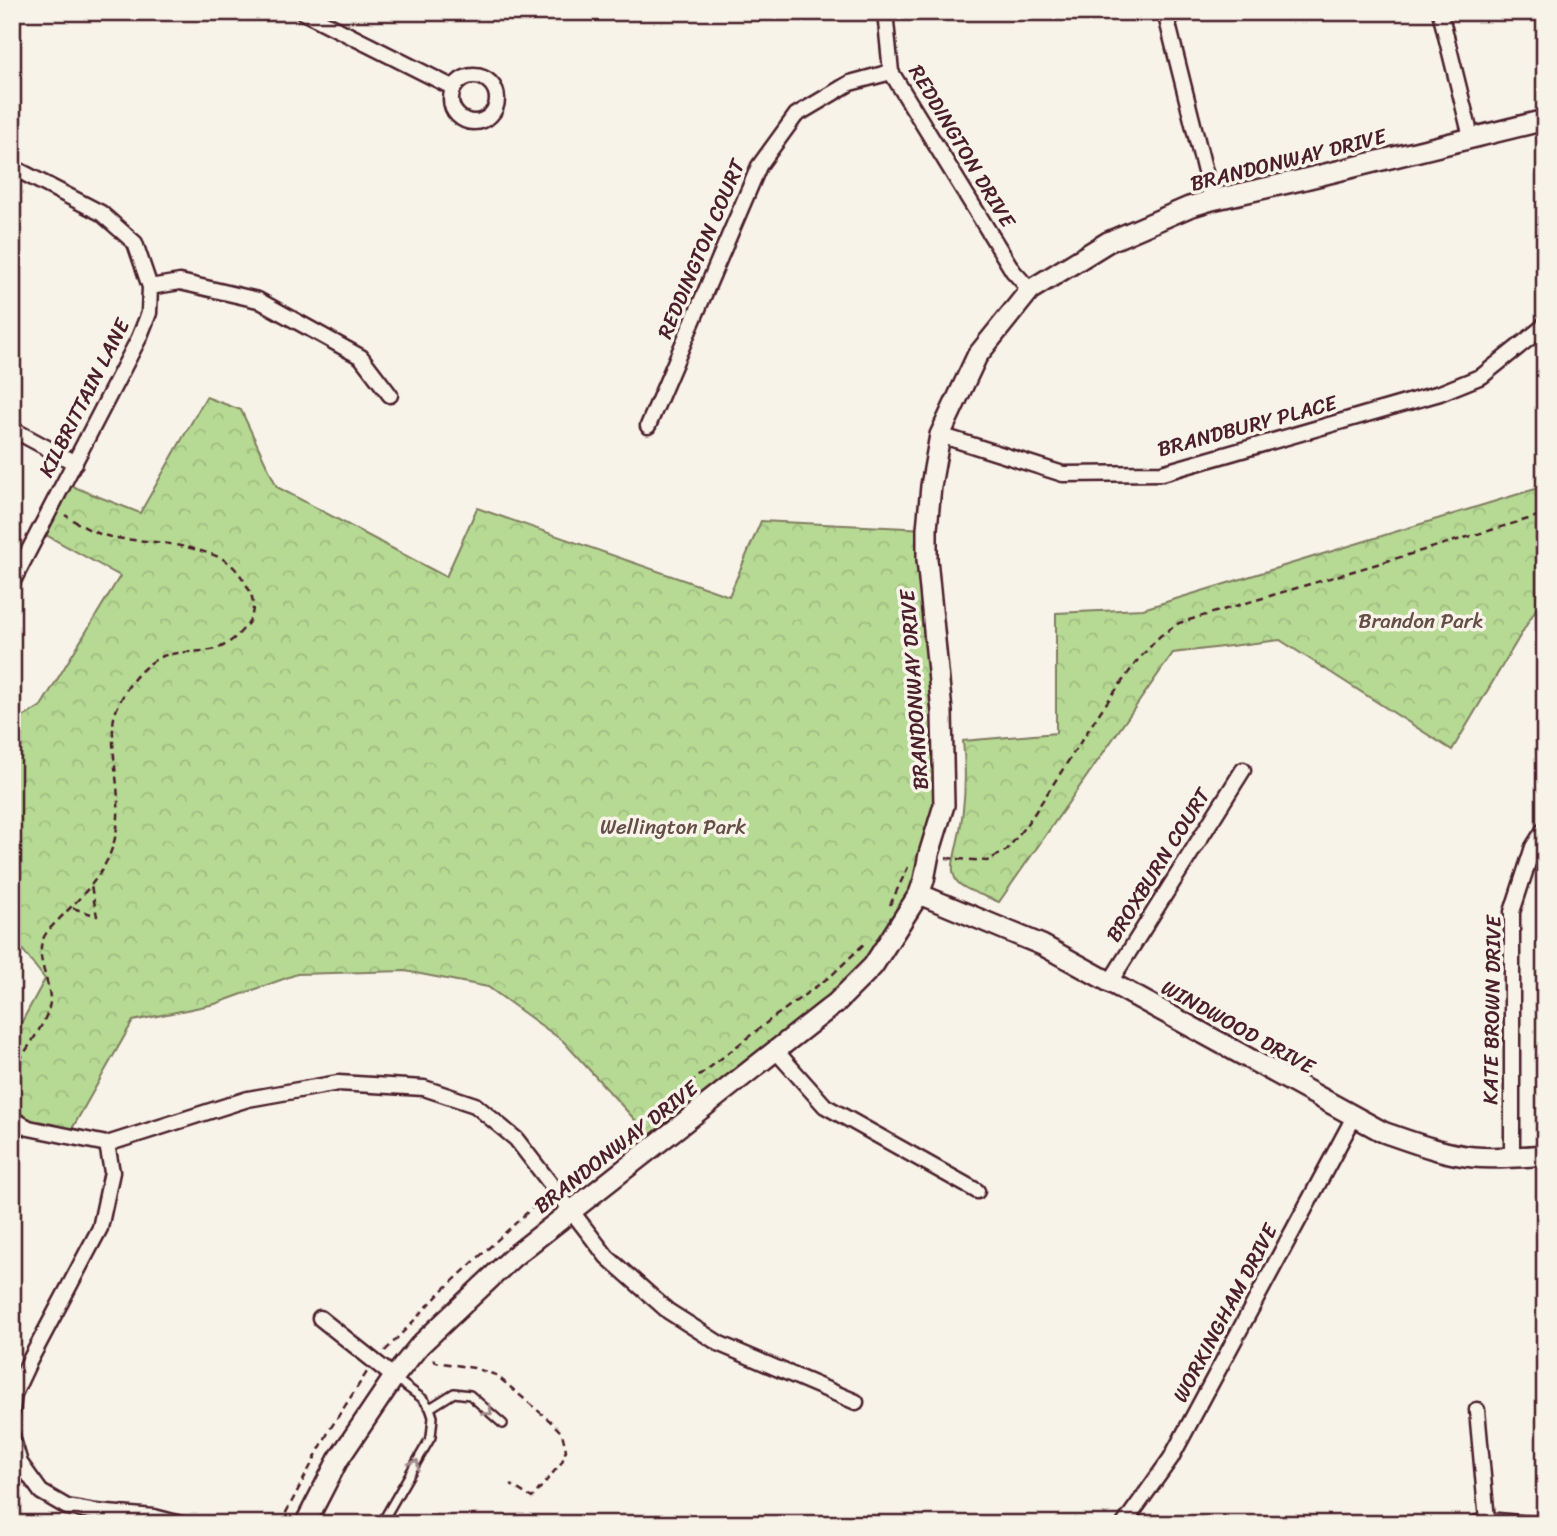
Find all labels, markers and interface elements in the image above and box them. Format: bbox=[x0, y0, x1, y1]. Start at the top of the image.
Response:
street label: REDDINGTON DRIVE bbox=[898, 57, 1027, 236]
street label: BRANDONWAY DRIVE bbox=[1186, 117, 1391, 203]
street label: REDDINGTON COURT bbox=[646, 152, 757, 345]
street label: KILBRITTAIN LANE bbox=[28, 311, 141, 484]
street label: BRANDBURY PLACE bbox=[1153, 383, 1342, 468]
street label: BRANDONWAY DRIVE bbox=[888, 587, 940, 791]
park label: Brandon Park bbox=[1358, 602, 1484, 640]
street label: BROXBURN COURT bbox=[1095, 779, 1222, 950]
park label: Wellington Park bbox=[600, 808, 746, 846]
street label: KATE BROWN DRIVE bbox=[1471, 914, 1513, 1105]
street label: WINDWOOD DRIVE bbox=[1154, 969, 1323, 1086]
street label: BRANDONWAY DRIVE bbox=[525, 1069, 708, 1224]
street label: WORKINGHAM DRIVE bbox=[1162, 1216, 1289, 1409]
one-way arrow bbox=[480, 1403, 493, 1415]
one-way arrow bbox=[407, 1459, 420, 1472]

